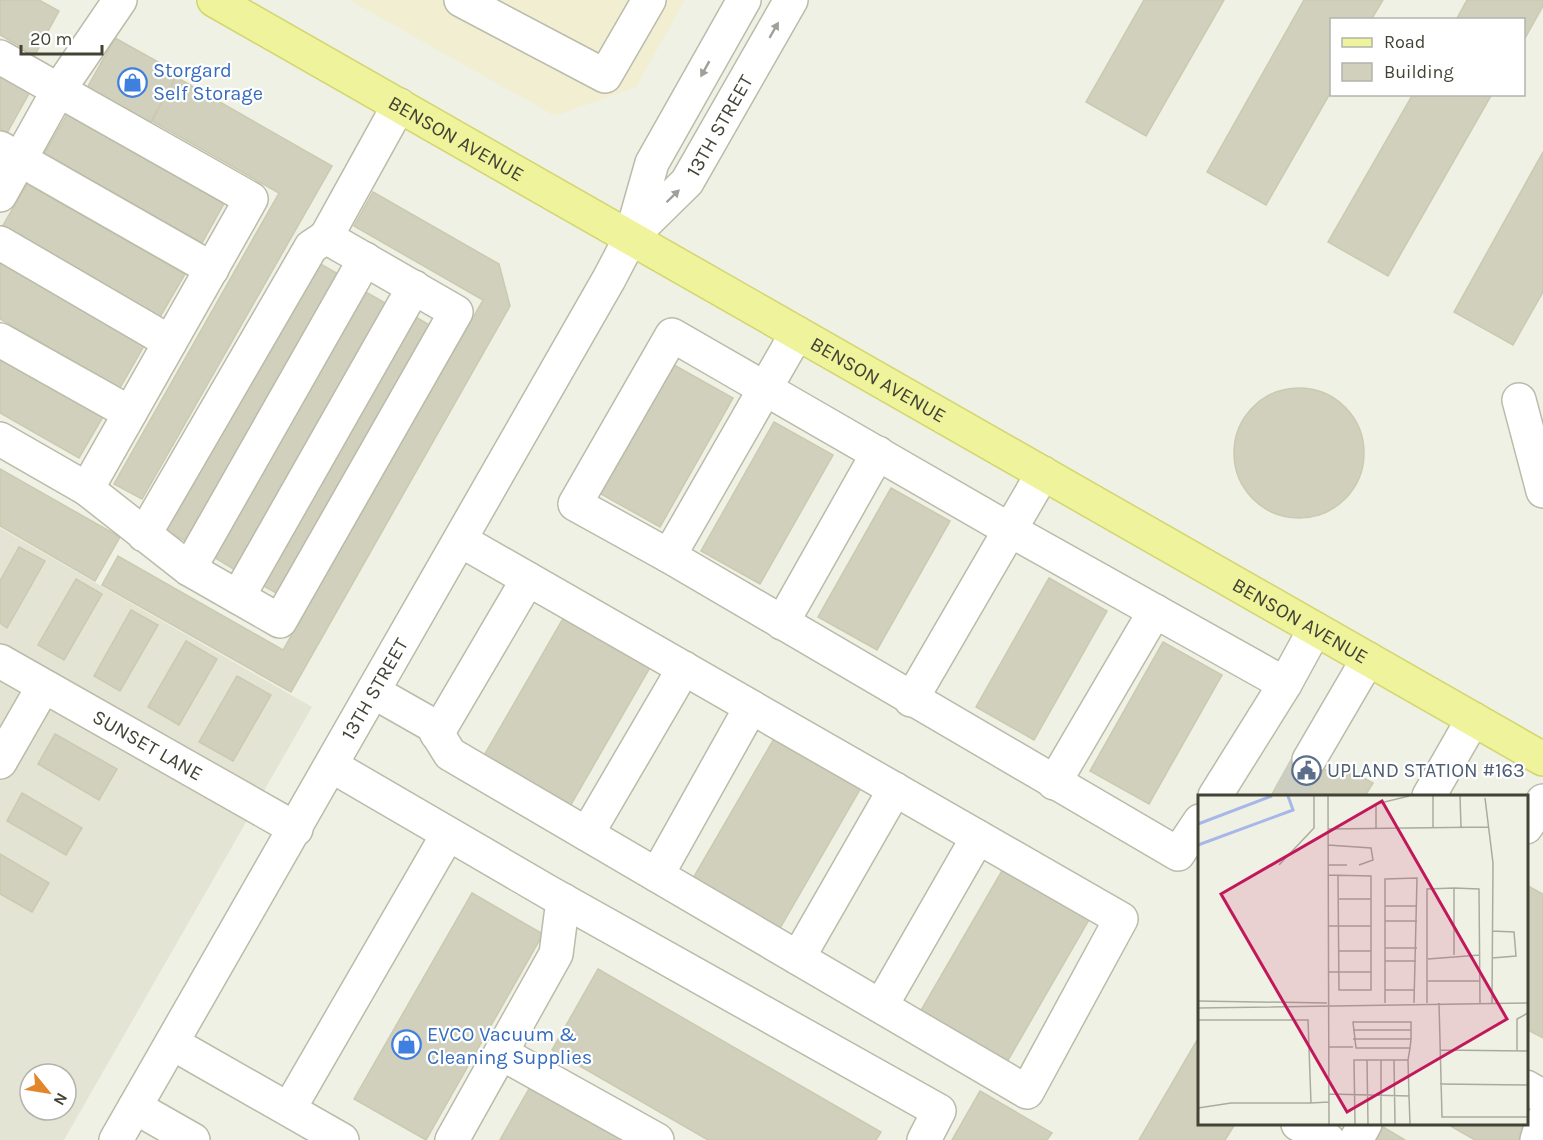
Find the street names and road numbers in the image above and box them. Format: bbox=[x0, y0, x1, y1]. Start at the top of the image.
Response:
street label: 13TH STREET bbox=[681, 71, 757, 181]
street label: BENSON AVENUE bbox=[384, 91, 528, 186]
street label: BENSON AVENUE bbox=[806, 332, 950, 427]
street label: BENSON AVENUE bbox=[1229, 573, 1372, 668]
street label: 13TH STREET bbox=[336, 634, 413, 744]
street label: SUNSET LANE bbox=[89, 705, 207, 785]

